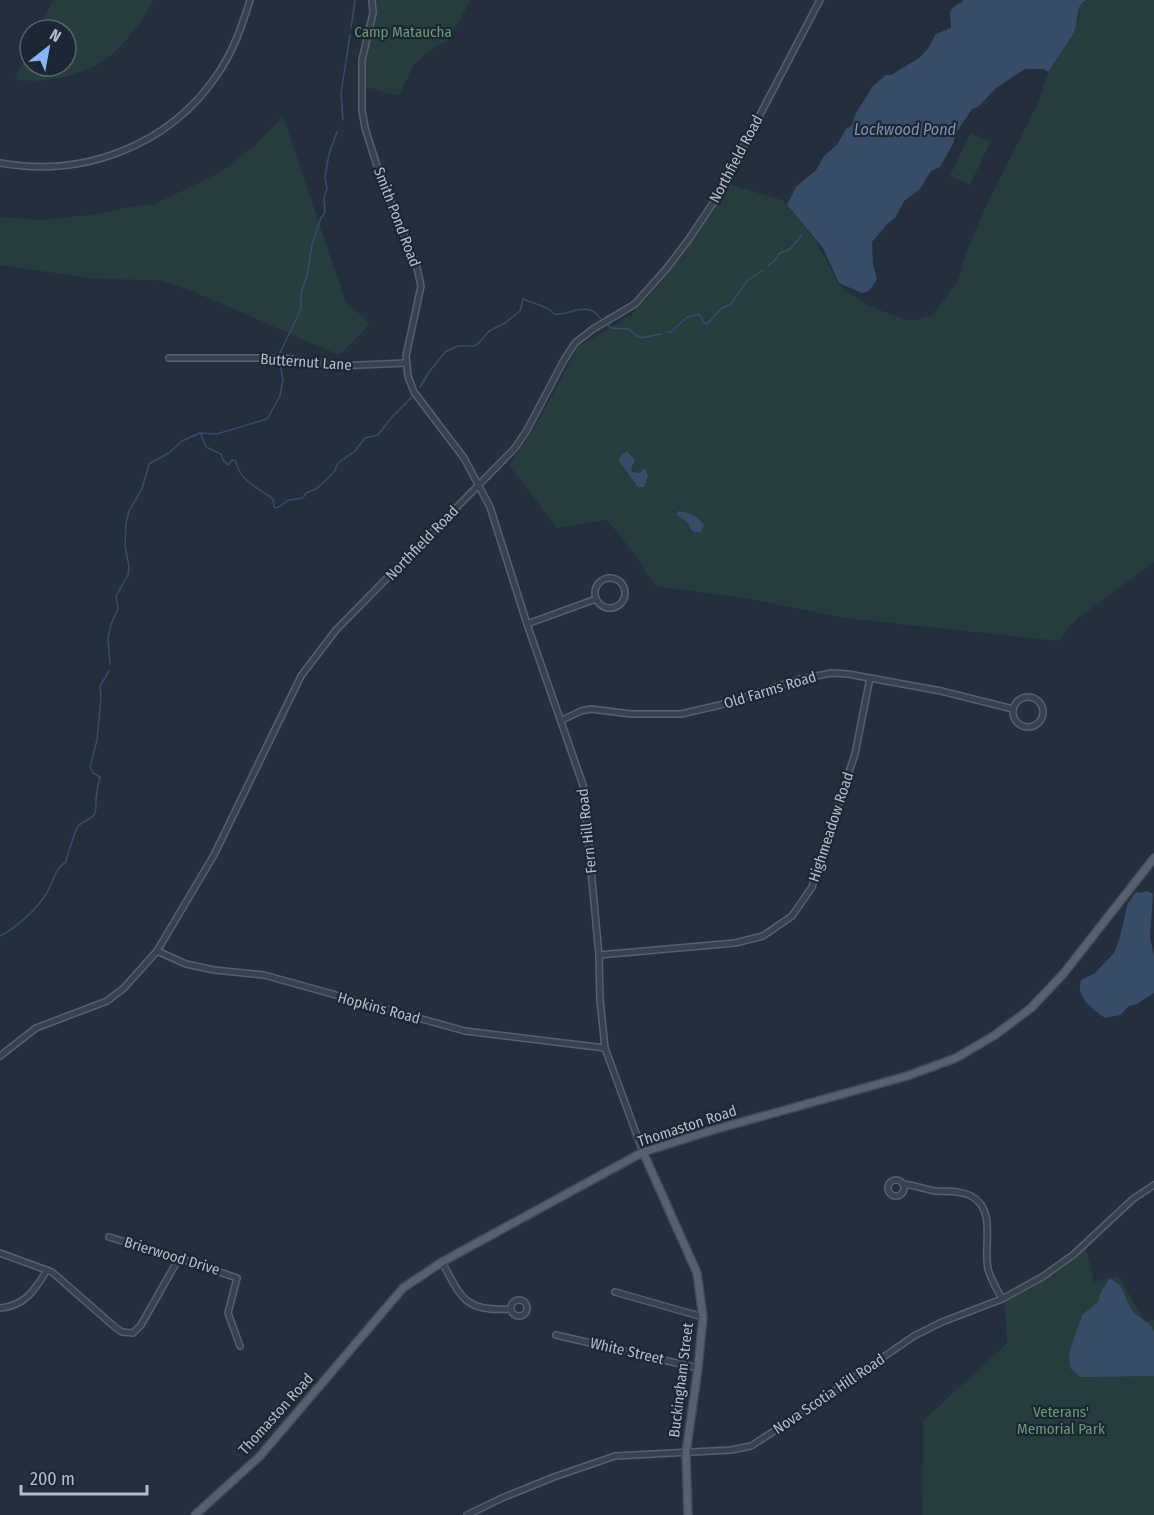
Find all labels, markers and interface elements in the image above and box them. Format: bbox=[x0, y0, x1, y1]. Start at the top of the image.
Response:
north arrow bbox=[18, 18, 78, 78]
park label: Camp Mataucha bbox=[354, 23, 452, 41]
text: N bbox=[46, 25, 64, 46]
street label: Northfield Road bbox=[705, 112, 767, 206]
water label: Lockwood Pond bbox=[854, 120, 957, 139]
street label: Smith Pond Road bbox=[370, 165, 424, 269]
street label: Butternut Lane bbox=[260, 350, 352, 374]
street label: Northfield Road bbox=[382, 502, 462, 584]
street label: Old Farms Road bbox=[722, 667, 818, 713]
street label: Highmeadow Road bbox=[805, 770, 857, 884]
street label: Fern Hill Road bbox=[574, 788, 600, 874]
street label: Hopkins Road bbox=[336, 988, 422, 1028]
street label: Thomaston Road bbox=[635, 1102, 739, 1150]
street label: Brierwood Drive bbox=[122, 1233, 222, 1279]
street label: Buckingham Street bbox=[665, 1322, 697, 1438]
street label: White Street bbox=[588, 1334, 666, 1368]
street label: Nova Scotia Hill Road bbox=[770, 1350, 888, 1438]
street label: Thomaston Road bbox=[235, 1370, 317, 1458]
park label: Veterans' Memorial Park bbox=[1017, 1403, 1105, 1438]
scale bar bbox=[21, 1458, 147, 1496]
text: 200 m bbox=[30, 1468, 75, 1490]

